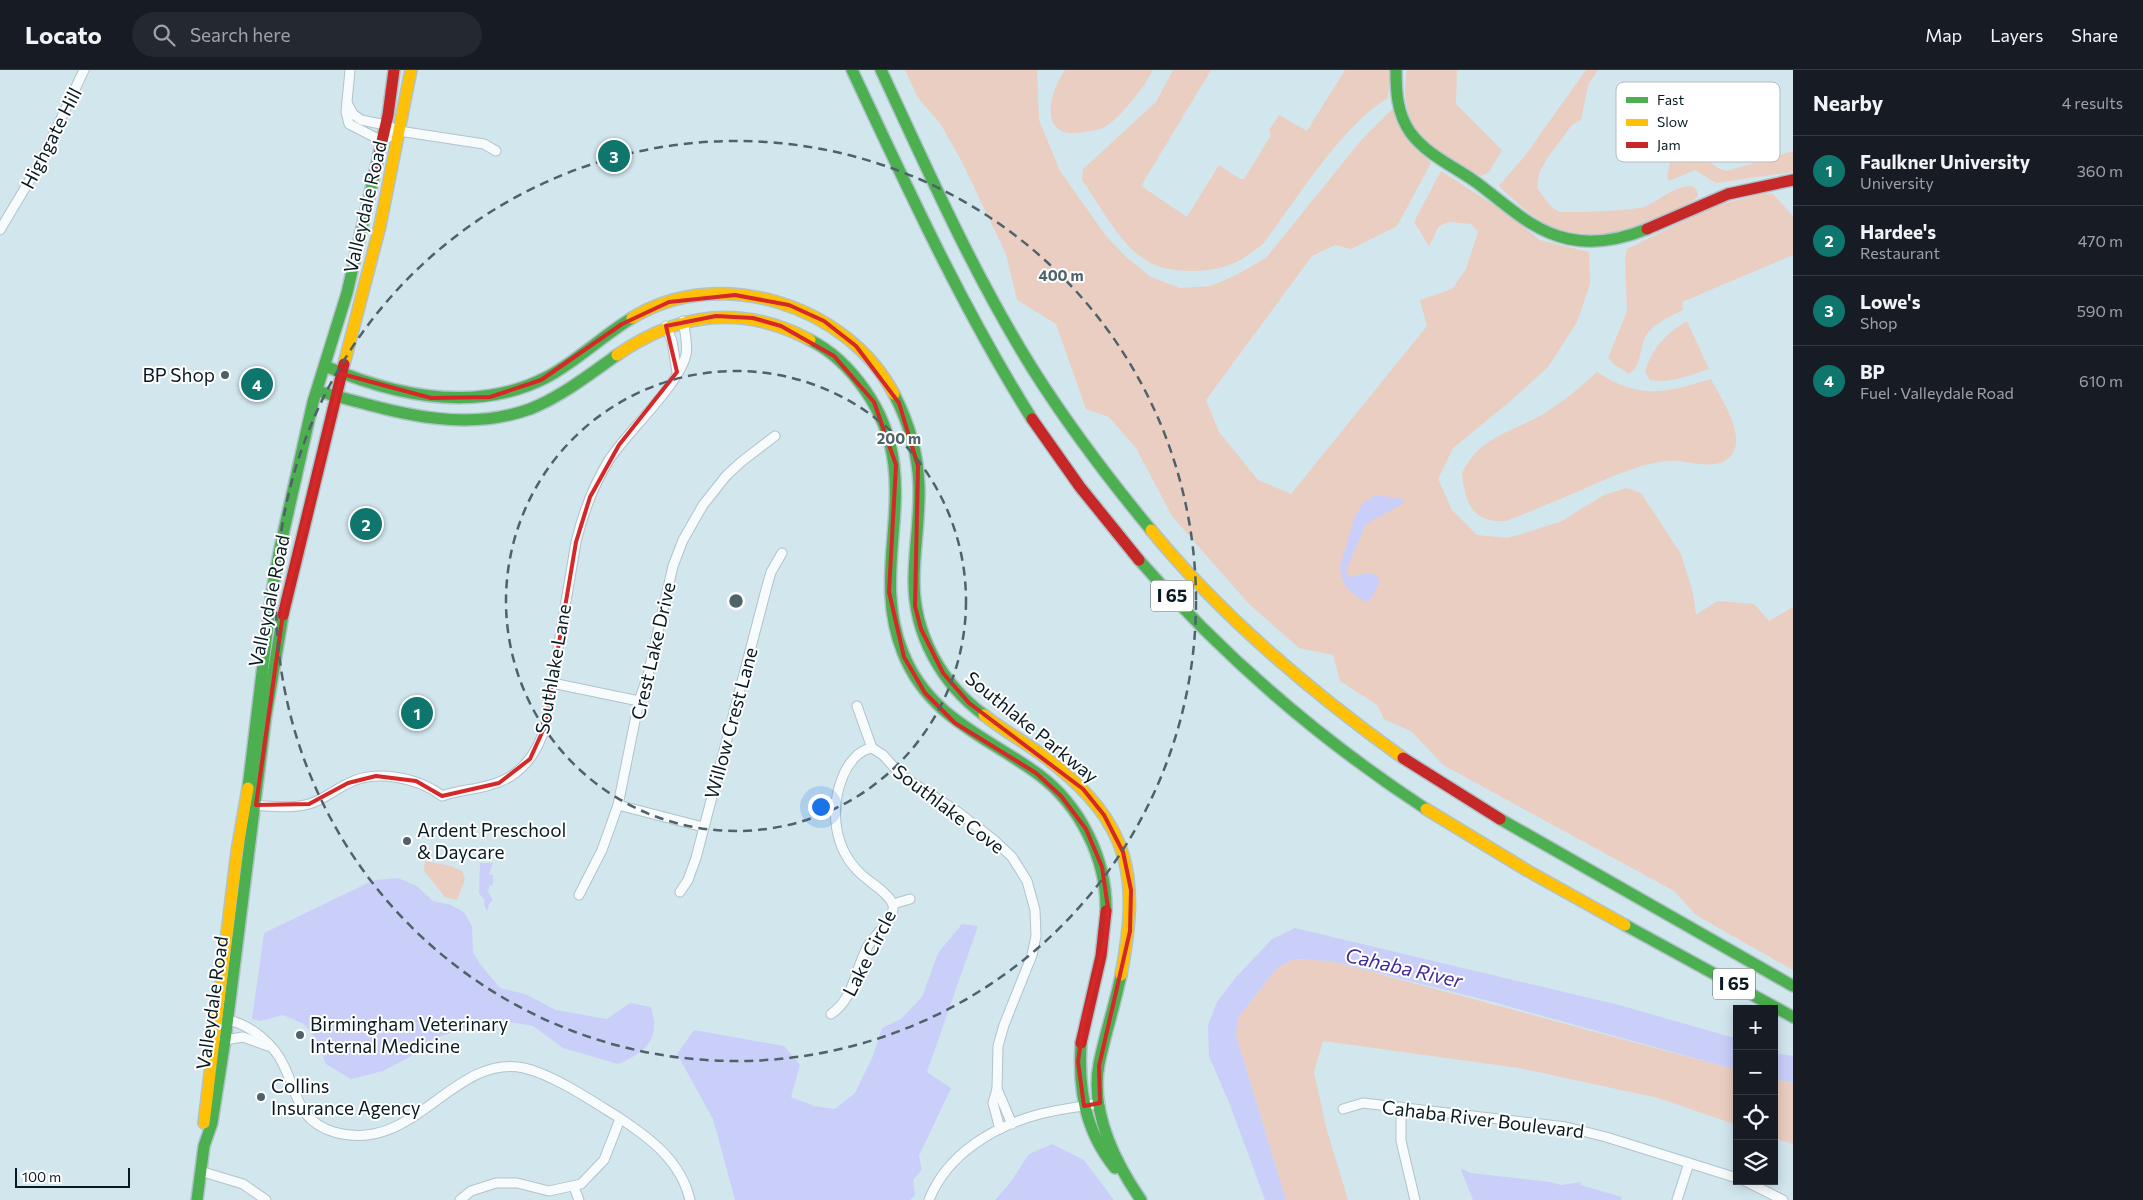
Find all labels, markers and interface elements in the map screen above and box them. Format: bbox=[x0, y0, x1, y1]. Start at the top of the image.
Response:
search box bbox=[132, 12, 482, 57]
text: Locato bbox=[25, 20, 102, 49]
icon: search bbox=[150, 21, 178, 49]
text: Search here bbox=[190, 23, 290, 46]
text: Map bbox=[1925, 24, 1962, 46]
text: Layers bbox=[1990, 24, 2043, 46]
text: Share bbox=[2071, 24, 2118, 46]
legend bbox=[1616, 82, 1780, 162]
street label: Highgate Hill bbox=[15, 83, 86, 192]
text: Nearby bbox=[1813, 90, 1883, 115]
text: Fast bbox=[1657, 91, 1684, 108]
text: 4 results bbox=[2062, 93, 2123, 112]
text: Slow bbox=[1657, 113, 1688, 130]
text: Jam bbox=[1657, 136, 1681, 153]
pin: 3 bbox=[598, 137, 630, 175]
street label: Valleydale Road bbox=[338, 139, 391, 275]
text: Faulkner University bbox=[1860, 150, 2030, 173]
text: 1 bbox=[1825, 161, 1833, 180]
text: 360 m bbox=[2077, 161, 2123, 180]
text: University bbox=[1860, 173, 1934, 192]
text: Hardee's bbox=[1860, 220, 1936, 243]
text: 2 bbox=[1824, 231, 1834, 250]
text: 470 m bbox=[2078, 231, 2123, 250]
text: Restaurant bbox=[1860, 243, 1940, 262]
text: 400 m bbox=[1038, 266, 1084, 284]
text: Lowe's bbox=[1860, 290, 1921, 313]
text: 3 bbox=[1824, 301, 1834, 320]
text: 590 m bbox=[2077, 301, 2123, 320]
text: Shop bbox=[1860, 313, 1898, 332]
text: BP bbox=[1860, 360, 1885, 383]
place label: BP Shop bbox=[143, 363, 215, 386]
pin: 4 bbox=[241, 365, 273, 403]
marker: BP Shop bbox=[219, 369, 231, 381]
text: 4 bbox=[1824, 371, 1834, 390]
text: 610 m bbox=[2079, 371, 2123, 390]
text: Fuel · Valleydale Road bbox=[1860, 383, 2014, 402]
text: 200 m bbox=[877, 429, 921, 447]
pin: 2 bbox=[350, 505, 382, 543]
street label: Valleydale Road bbox=[243, 533, 294, 669]
street label: Crest Lake Drive bbox=[625, 580, 680, 722]
road number: I 65 bbox=[1151, 581, 1193, 612]
centre of rings bbox=[727, 592, 745, 610]
street label: Southlake Lane bbox=[530, 602, 575, 736]
street label: Willow Crest Lane bbox=[699, 645, 762, 801]
street label: Southlake Parkway bbox=[961, 666, 1104, 787]
pin: 1 bbox=[401, 694, 433, 732]
street label: Southlake Cove bbox=[889, 759, 1010, 858]
your location bbox=[808, 794, 834, 820]
place label: Ardent Preschool & Daycare bbox=[417, 818, 566, 863]
marker: Ardent Preschool & Daycare bbox=[401, 835, 413, 847]
street label: Lake Circle bbox=[837, 906, 900, 1000]
street label: Valleydale Road bbox=[191, 935, 232, 1071]
water label: Cahaba River bbox=[1343, 942, 1466, 992]
road number: I 65 bbox=[1713, 969, 1755, 1000]
map controls bbox=[1733, 1005, 1778, 1185]
button: + bbox=[1733, 1005, 1778, 1050]
place label: Birmingham Veterinary Internal Medicine bbox=[310, 1012, 509, 1057]
marker: Birmingham Veterinary Internal Medicine bbox=[294, 1029, 306, 1041]
button: − bbox=[1733, 1050, 1778, 1095]
place label: Collins Insurance Agency bbox=[271, 1074, 421, 1119]
marker: Collins Insurance Agency bbox=[255, 1091, 267, 1103]
street label: Cahaba River Boulevard bbox=[1381, 1095, 1585, 1142]
button: locate bbox=[1733, 1095, 1778, 1140]
button: layers bbox=[1733, 1140, 1778, 1185]
scale bar bbox=[15, 1165, 130, 1188]
text: 100 m bbox=[22, 1168, 61, 1185]

